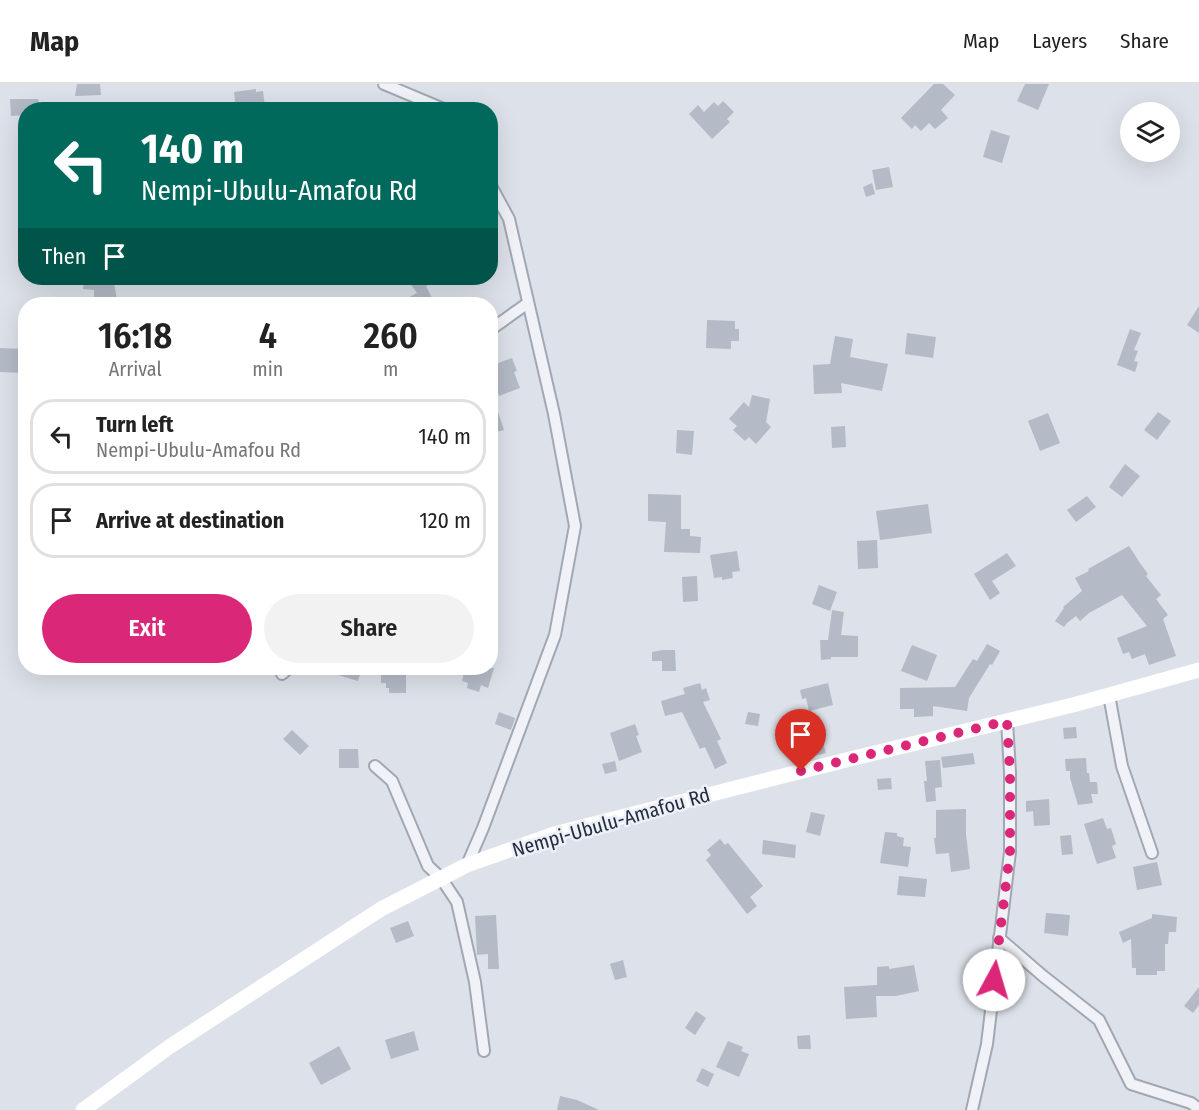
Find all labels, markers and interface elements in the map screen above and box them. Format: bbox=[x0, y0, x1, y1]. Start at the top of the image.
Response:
text: Map bbox=[30, 25, 79, 58]
text: Map bbox=[963, 28, 999, 54]
text: Layers bbox=[1032, 28, 1087, 54]
text: Share bbox=[1120, 28, 1169, 54]
map controls bbox=[1120, 102, 1180, 162]
button: layers bbox=[1120, 102, 1180, 162]
text: 140 m bbox=[141, 124, 244, 174]
icon: left bbox=[42, 126, 120, 204]
text: Nempi-Ubulu-Amafou Rd bbox=[141, 175, 418, 207]
icon: arrive bbox=[98, 240, 131, 273]
text: Then bbox=[42, 243, 86, 270]
text: 16:18 bbox=[98, 314, 172, 358]
text: 4 bbox=[259, 314, 277, 358]
text: 260 bbox=[363, 314, 418, 358]
text: Arrival bbox=[109, 357, 162, 381]
text: min bbox=[252, 357, 283, 381]
text: m bbox=[383, 357, 398, 381]
text: Turn left bbox=[96, 411, 174, 438]
icon: left bbox=[45, 420, 78, 453]
text: 140 m bbox=[418, 423, 471, 450]
text: Nempi-Ubulu-Amafou Rd bbox=[96, 438, 301, 462]
icon: arrive bbox=[45, 504, 78, 537]
text: Arrive at destination bbox=[96, 507, 284, 534]
text: 120 m bbox=[419, 507, 471, 534]
button: Exit bbox=[42, 594, 252, 663]
button: Share bbox=[264, 594, 474, 663]
pin bbox=[775, 709, 826, 771]
icon: arrive bbox=[784, 718, 817, 751]
street label: Nempi-Ubulu-Amafou Rd bbox=[509, 782, 713, 862]
position arrow bbox=[962, 948, 1026, 1012]

